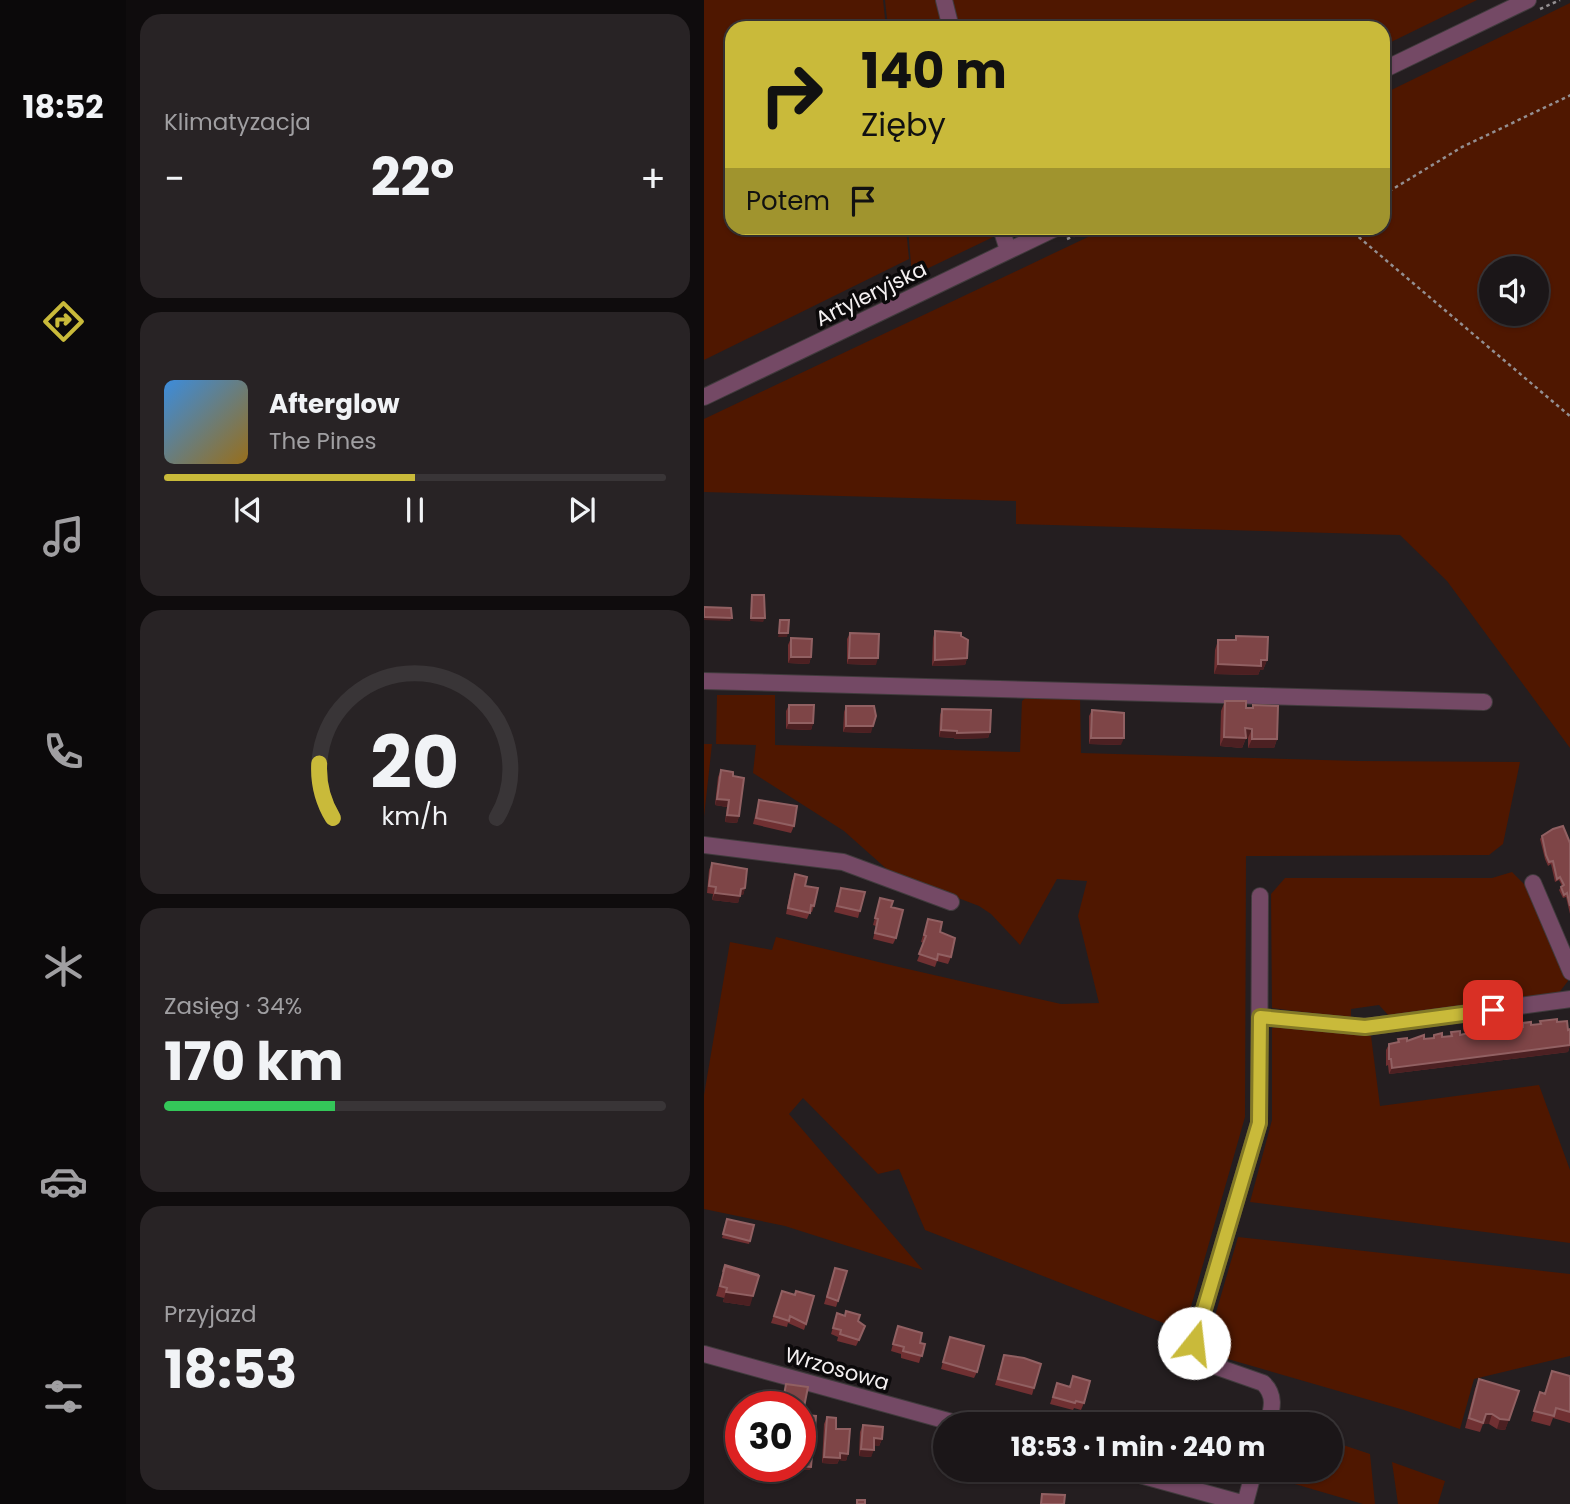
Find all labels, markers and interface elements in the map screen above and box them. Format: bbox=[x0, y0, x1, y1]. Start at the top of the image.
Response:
text: 140 m bbox=[861, 37, 1007, 105]
icon: right bbox=[746, 49, 837, 140]
text: 18:52 bbox=[23, 84, 103, 129]
text: Zięby bbox=[861, 102, 946, 147]
text: Klimatyzacja bbox=[164, 106, 311, 138]
text: 22° bbox=[371, 141, 454, 214]
text: − bbox=[164, 152, 185, 205]
text: + bbox=[640, 152, 666, 205]
icon: arrive bbox=[844, 182, 882, 220]
text: Potem bbox=[746, 183, 830, 219]
street label: Artyleryjska bbox=[810, 254, 931, 333]
map controls bbox=[1479, 256, 1549, 326]
button: sound bbox=[1479, 256, 1549, 326]
icon: directions bbox=[39, 297, 88, 346]
text: Afterglow bbox=[269, 386, 400, 422]
text: The Pines bbox=[269, 425, 377, 457]
icon: previous bbox=[229, 491, 267, 529]
icon: pause bbox=[396, 491, 434, 529]
icon: next bbox=[563, 491, 601, 529]
icon: music bbox=[39, 512, 88, 561]
text: 20 bbox=[370, 712, 460, 813]
icon: phone bbox=[39, 727, 88, 776]
text: km/h bbox=[382, 799, 448, 834]
icon: climate bbox=[39, 942, 88, 991]
pin bbox=[1463, 980, 1523, 1040]
text: Zasięg · 34% bbox=[164, 990, 302, 1022]
icon: arrive bbox=[1474, 991, 1512, 1029]
text: 170 km bbox=[164, 1025, 344, 1098]
icon: car bbox=[39, 1157, 88, 1206]
text: Przyjazd bbox=[164, 1298, 257, 1330]
position arrow bbox=[1157, 1306, 1231, 1380]
text: 18:53 bbox=[164, 1333, 297, 1406]
street label: Wrzosowa bbox=[782, 1340, 893, 1397]
icon: filters bbox=[39, 1372, 88, 1421]
speed limit sign: 30 bbox=[725, 1391, 816, 1482]
text: 18:53 · 1 min · 240 m bbox=[1011, 1429, 1265, 1465]

